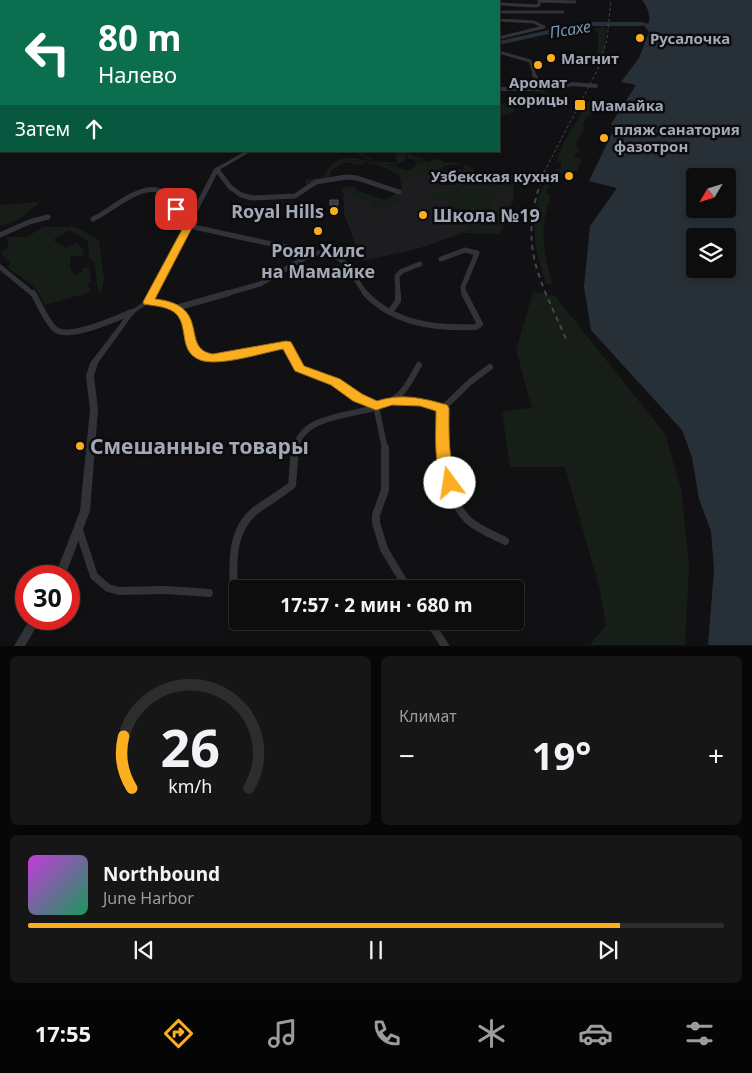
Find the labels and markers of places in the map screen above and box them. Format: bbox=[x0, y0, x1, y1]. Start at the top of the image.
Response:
place label: Русалочка bbox=[650, 28, 730, 48]
marker: Русалочка bbox=[634, 32, 646, 44]
place label: Магнит bbox=[561, 48, 619, 68]
marker: Магнит bbox=[545, 52, 557, 64]
marker: Аромат корицы bbox=[532, 59, 544, 71]
place label: Аромат корицы bbox=[508, 72, 568, 109]
place label: Мамайка bbox=[591, 95, 664, 115]
marker: Мамайка bbox=[573, 98, 587, 112]
place label: пляж санатория фазотрон bbox=[614, 119, 740, 156]
marker: пляж санатория фазотрон bbox=[598, 132, 610, 144]
place label: Узбекская кухня bbox=[431, 166, 559, 186]
marker: Узбекская кухня bbox=[563, 170, 575, 182]
pin bbox=[155, 188, 197, 230]
place label: Royal Hills bbox=[231, 199, 324, 223]
place label: Школа №19 bbox=[433, 203, 540, 227]
marker: Royal Hills bbox=[328, 205, 340, 217]
marker: Школа №19 bbox=[417, 209, 429, 221]
marker: Роял Хилс на Мамайке bbox=[312, 225, 324, 237]
place label: Роял Хилс на Мамайке bbox=[261, 238, 375, 283]
place label: Смешанные товары bbox=[90, 432, 309, 460]
marker: Смешанные товары bbox=[74, 440, 86, 452]

